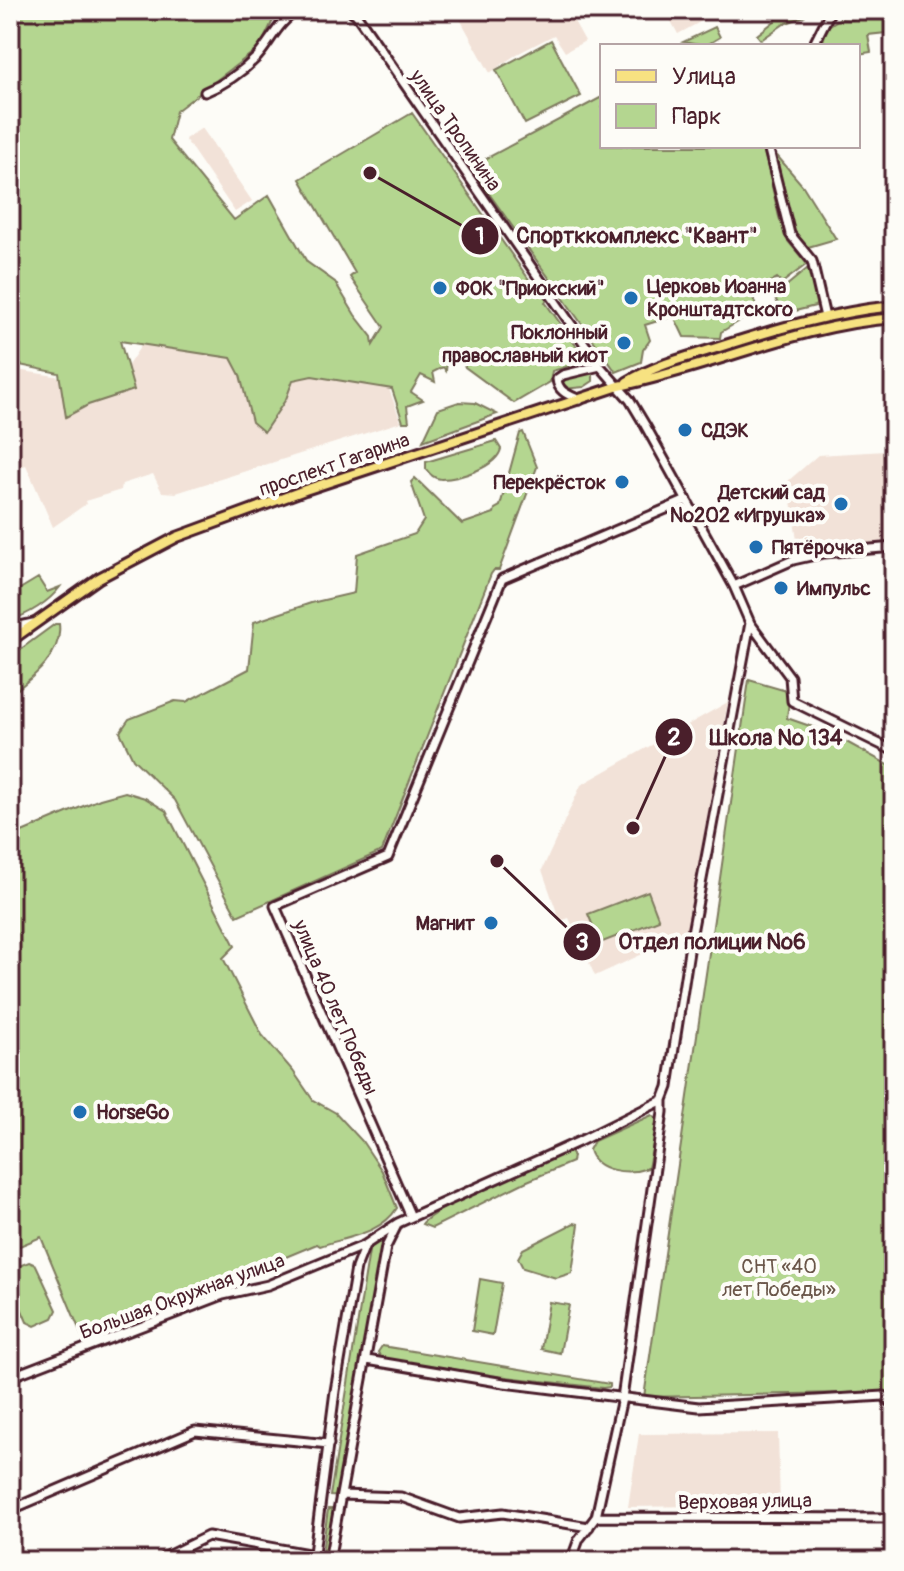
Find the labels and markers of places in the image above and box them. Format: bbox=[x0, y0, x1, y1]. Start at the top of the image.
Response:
callout: Спортккомплекс "Квант" bbox=[460, 213, 773, 259]
place label: Церковь Иоанна Кронштадтского bbox=[647, 274, 793, 322]
place label: ФОК "Приокский" bbox=[455, 276, 605, 301]
marker: ФОК "Приокский" bbox=[431, 279, 449, 297]
marker: Церковь Иоанна Кронштадтского bbox=[622, 289, 640, 307]
place label: Поклонный православный киот bbox=[442, 320, 609, 368]
marker: Поклонный православный киот bbox=[615, 334, 633, 352]
place label: СДЭК bbox=[701, 418, 749, 443]
marker: СДЭК bbox=[676, 421, 694, 439]
place label: Перекрёсток bbox=[493, 470, 606, 495]
marker: Перекрёсток bbox=[613, 473, 631, 491]
place label: Детский сад №202 «Игрушка» bbox=[670, 480, 826, 528]
marker: Детский сад №202 «Игрушка» bbox=[832, 495, 850, 513]
place label: Пятёрочка bbox=[772, 535, 864, 560]
marker: Пятёрочка bbox=[747, 538, 765, 556]
place label: Импульс bbox=[797, 576, 871, 601]
marker: Импульс bbox=[772, 579, 790, 597]
callout: Школа № 134 bbox=[654, 714, 859, 760]
place label: Магнит bbox=[416, 911, 476, 936]
marker: Магнит bbox=[482, 914, 500, 932]
callout: Отдел полиции №6 bbox=[562, 919, 821, 965]
place label: HorseGo bbox=[96, 1100, 170, 1125]
marker: HorseGo bbox=[71, 1103, 89, 1121]

